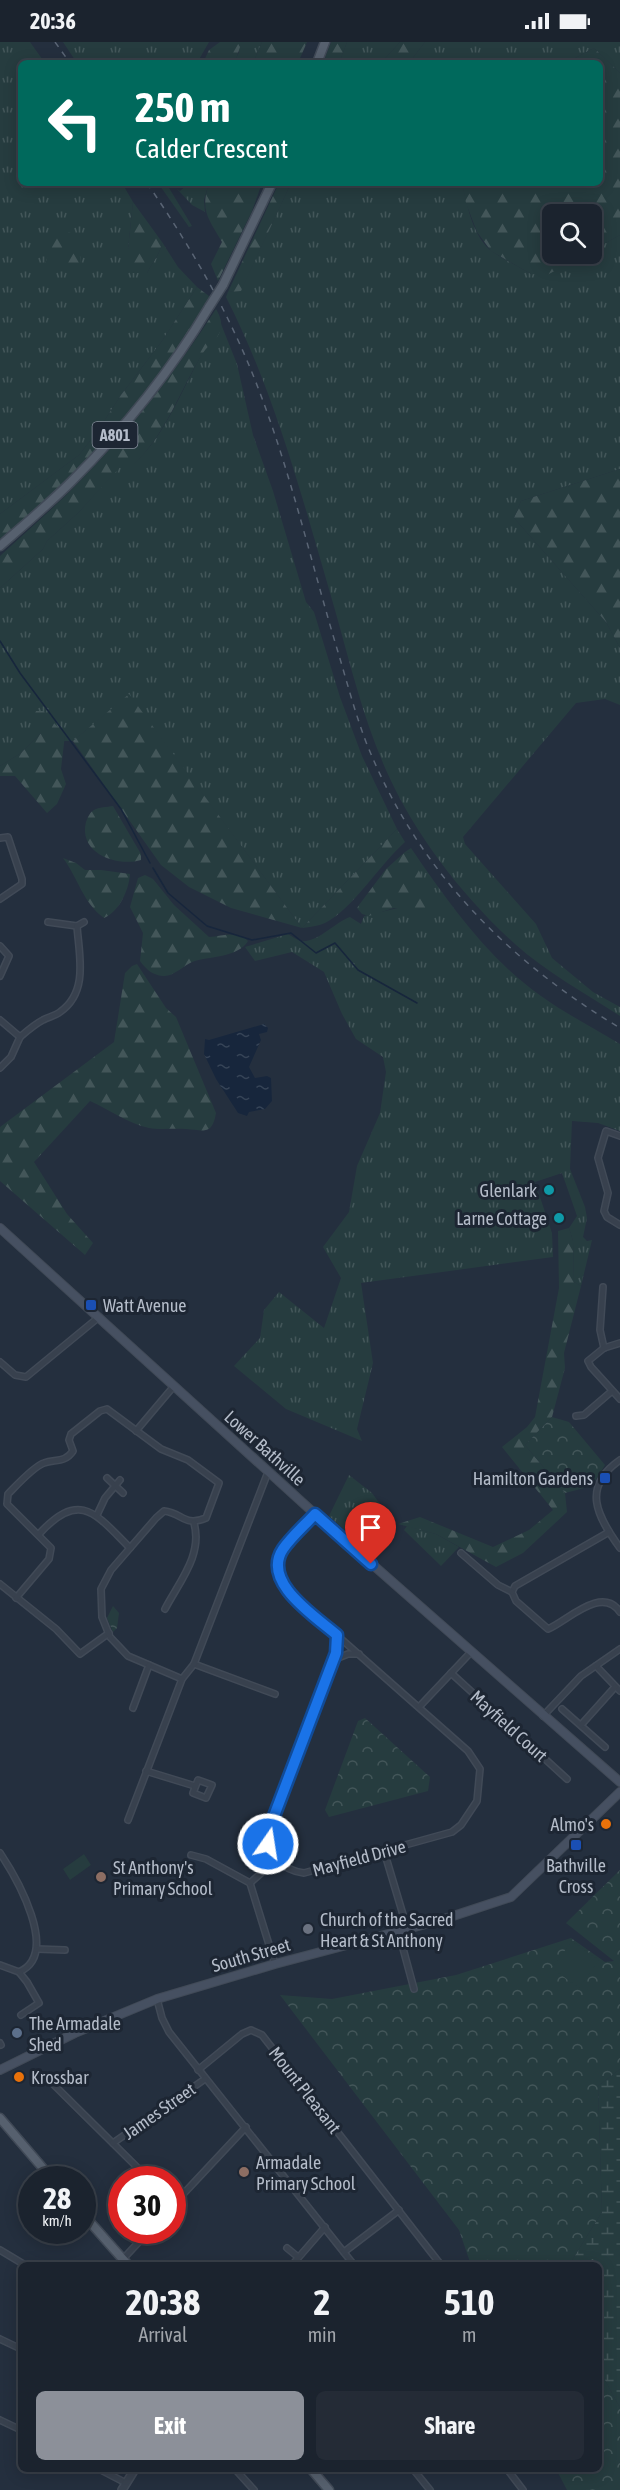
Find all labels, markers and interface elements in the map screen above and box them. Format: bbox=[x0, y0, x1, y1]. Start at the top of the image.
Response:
text: 20:36 bbox=[30, 8, 76, 34]
text: 250 m bbox=[135, 83, 230, 131]
icon: left bbox=[36, 84, 114, 162]
text: Calder Crescent bbox=[135, 133, 288, 164]
map controls bbox=[542, 204, 602, 264]
button: search bbox=[542, 204, 602, 264]
road number: A801 bbox=[92, 422, 138, 448]
place label: Glenlark bbox=[480, 1180, 537, 1201]
marker: Glenlark bbox=[542, 1183, 556, 1197]
place label: Larne Cottage bbox=[456, 1208, 547, 1229]
marker: Larne Cottage bbox=[552, 1211, 566, 1225]
place label: Watt Avenue bbox=[103, 1295, 187, 1316]
marker: Watt Avenue bbox=[84, 1298, 98, 1312]
street label: Lower Bathville bbox=[220, 1406, 310, 1490]
place label: Hamilton Gardens bbox=[473, 1468, 593, 1489]
marker: Hamilton Gardens bbox=[598, 1471, 612, 1485]
pin bbox=[345, 1502, 396, 1564]
icon: arrive bbox=[354, 1511, 387, 1544]
street label: Mayfield Court bbox=[466, 1686, 552, 1766]
position arrow bbox=[236, 1812, 300, 1876]
place label: Almo's bbox=[550, 1814, 594, 1835]
marker: Almo's bbox=[599, 1817, 613, 1831]
street label: Mayfield Drive bbox=[310, 1835, 408, 1881]
marker: Bathville Cross bbox=[569, 1838, 583, 1852]
place label: Bathville Cross bbox=[546, 1855, 606, 1897]
place label: St Anthony's Primary School bbox=[113, 1857, 213, 1899]
marker: St Anthony's Primary School bbox=[94, 1870, 108, 1884]
place label: Church of the Sacred Heart & St Anthony bbox=[320, 1909, 454, 1951]
marker: Church of the Sacred Heart & St Anthony bbox=[301, 1922, 315, 1936]
street label: South Street bbox=[209, 1934, 293, 1976]
place label: The Armadale Shed bbox=[29, 2013, 121, 2055]
marker: The Armadale Shed bbox=[10, 2026, 24, 2040]
street label: Mount Pleasant bbox=[265, 2042, 345, 2138]
place label: Krossbar bbox=[31, 2067, 89, 2088]
marker: Krossbar bbox=[12, 2070, 26, 2084]
street label: James Street bbox=[119, 2078, 199, 2144]
place label: Armadale Primary School bbox=[256, 2152, 356, 2194]
marker: Armadale Primary School bbox=[237, 2165, 251, 2179]
speed limit sign: 30 bbox=[108, 2166, 186, 2244]
text: 28 bbox=[43, 2181, 71, 2215]
text: km/h bbox=[42, 2212, 72, 2229]
text: 20:38 bbox=[125, 2281, 200, 2323]
text: 2 bbox=[314, 2281, 330, 2323]
text: 510 bbox=[444, 2281, 495, 2323]
text: Arrival bbox=[138, 2323, 187, 2346]
text: min bbox=[308, 2323, 336, 2346]
text: m bbox=[462, 2323, 476, 2346]
button: Exit bbox=[36, 2391, 304, 2460]
button: Share bbox=[316, 2391, 584, 2460]

